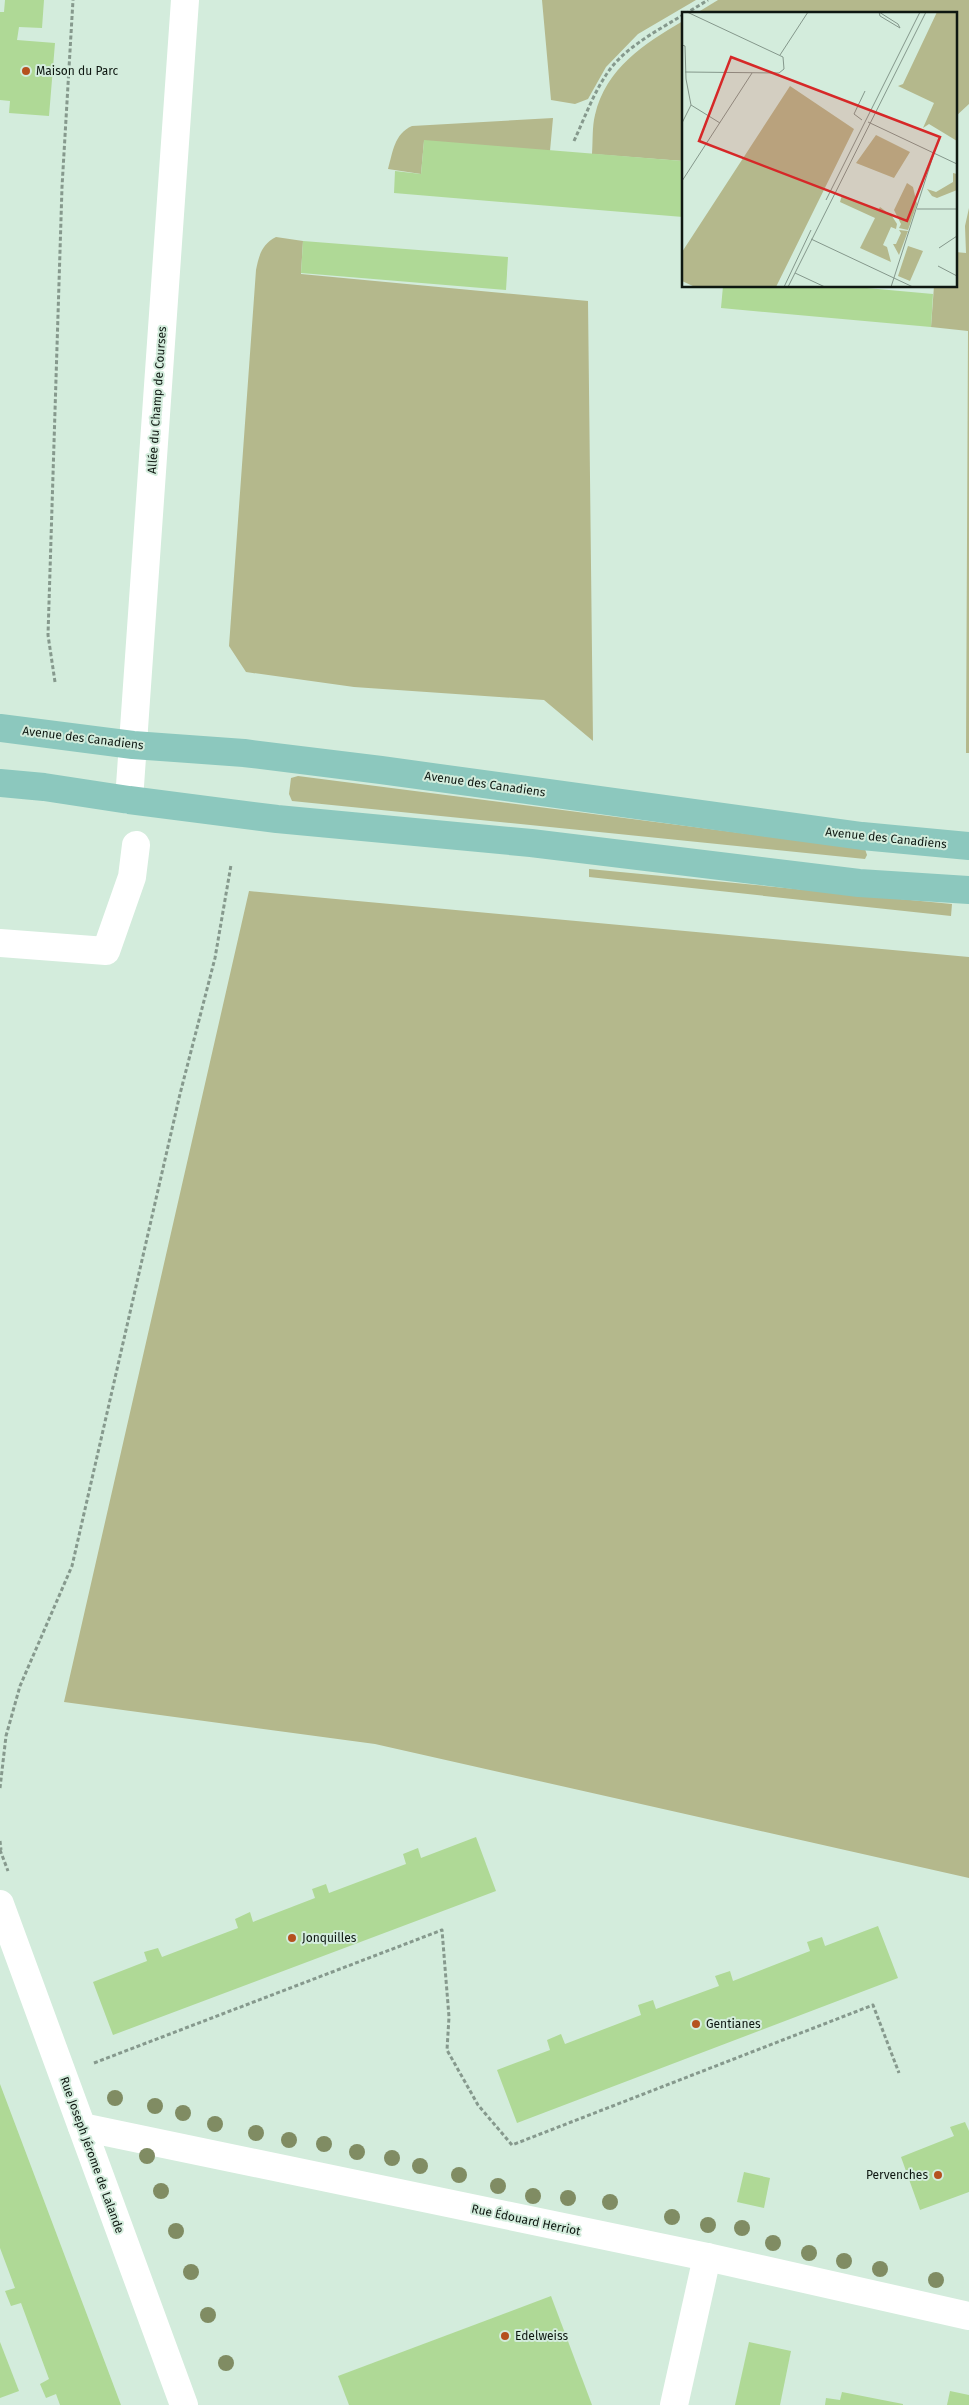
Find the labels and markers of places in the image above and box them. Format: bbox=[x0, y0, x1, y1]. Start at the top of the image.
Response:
place label: Maison du Parc bbox=[36, 64, 119, 78]
marker: Maison du Parc bbox=[20, 65, 32, 77]
place label: Jonquilles bbox=[302, 1931, 357, 1945]
marker: Jonquilles bbox=[286, 1932, 298, 1944]
place label: Gentianes bbox=[706, 2017, 761, 2031]
marker: Gentianes bbox=[690, 2018, 702, 2030]
place label: Pervenches bbox=[866, 2168, 928, 2182]
marker: Pervenches bbox=[932, 2169, 944, 2181]
place label: Edelweiss bbox=[515, 2329, 568, 2343]
marker: Edelweiss bbox=[499, 2330, 511, 2342]

